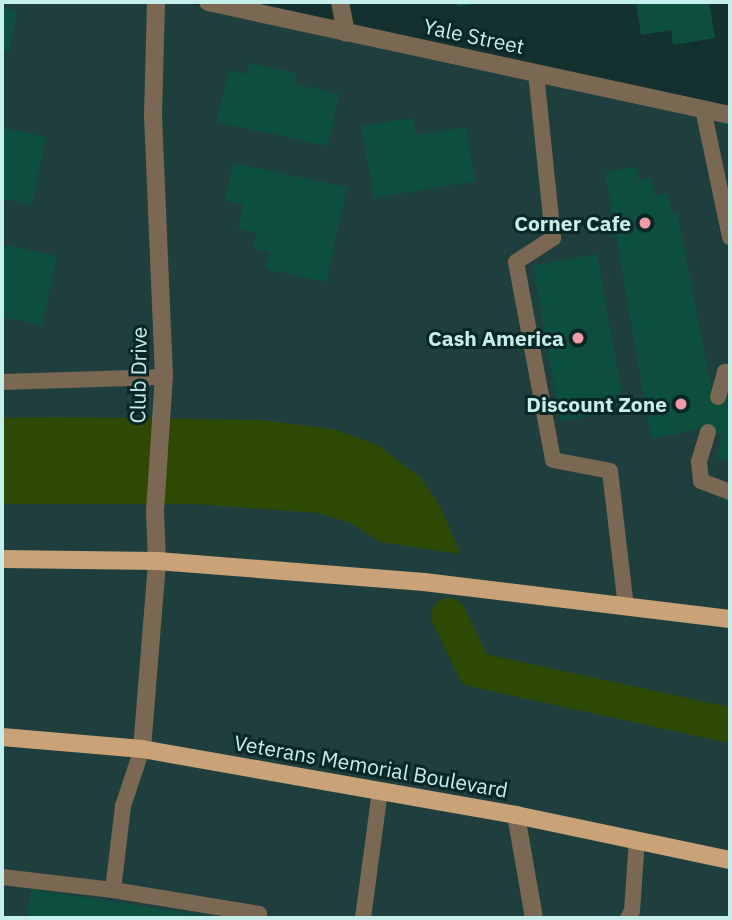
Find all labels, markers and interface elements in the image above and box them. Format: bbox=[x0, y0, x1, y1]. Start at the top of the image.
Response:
street label: Yale Street bbox=[421, 13, 527, 59]
place label: Corner Cafe bbox=[514, 210, 631, 236]
marker: Corner Cafe bbox=[637, 215, 653, 231]
place label: Cash America bbox=[428, 325, 564, 351]
street label: Club Drive bbox=[125, 327, 151, 423]
marker: Cash America bbox=[570, 330, 586, 346]
place label: Discount Zone bbox=[526, 391, 667, 417]
marker: Discount Zone bbox=[673, 396, 689, 412]
street label: Veterans Memorial Boulevard bbox=[232, 729, 510, 803]

